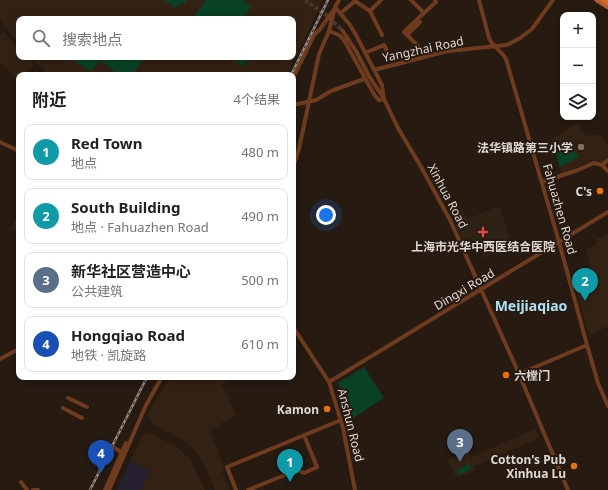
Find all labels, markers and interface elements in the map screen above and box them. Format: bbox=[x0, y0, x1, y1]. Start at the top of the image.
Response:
map controls bbox=[560, 12, 596, 120]
button: + bbox=[560, 12, 596, 48]
search box bbox=[16, 16, 296, 60]
icon: search bbox=[30, 27, 52, 49]
text: 搜索地点 bbox=[62, 29, 122, 49]
street label: Yangzhai Road bbox=[381, 32, 465, 66]
button: − bbox=[560, 48, 596, 84]
button: layers bbox=[560, 84, 596, 120]
text: 附近 bbox=[32, 88, 66, 111]
text: 4个结果 bbox=[234, 90, 280, 108]
text: Red Town bbox=[71, 133, 142, 153]
place label: 法华镇路第三小学 bbox=[477, 139, 573, 156]
marker: 法华镇路第三小学 bbox=[576, 142, 586, 152]
text: 1 bbox=[42, 143, 50, 161]
text: 480 m bbox=[241, 143, 279, 161]
text: 地点 bbox=[71, 154, 97, 172]
street label: Xinhua Road bbox=[424, 161, 472, 231]
street label: Fahuazhen Road bbox=[539, 162, 581, 256]
place label: C's bbox=[575, 183, 592, 200]
marker: C's bbox=[595, 186, 605, 196]
text: South Building bbox=[71, 197, 180, 217]
your location bbox=[316, 205, 336, 225]
text: 2 bbox=[42, 207, 50, 225]
text: 490 m bbox=[241, 207, 279, 225]
text: 地点 · Fahuazhen Road bbox=[71, 218, 209, 236]
marker: 上海市光华中西医结合医院 bbox=[477, 226, 489, 238]
place label: 上海市光华中西医结合医院 bbox=[411, 238, 555, 255]
text: 新华社区营造中心 bbox=[71, 261, 191, 281]
street label: Dingxi Road bbox=[430, 264, 498, 314]
pin: 2 bbox=[572, 268, 598, 301]
text: 3 bbox=[42, 271, 50, 289]
text: 500 m bbox=[241, 271, 279, 289]
text: 公共建筑 bbox=[71, 282, 123, 300]
district label: Meijiaqiao bbox=[495, 296, 568, 315]
text: Hongqiao Road bbox=[71, 325, 185, 345]
text: 4 bbox=[42, 335, 50, 353]
text: 610 m bbox=[241, 335, 279, 353]
text: 地铁 · 凯旋路 bbox=[71, 346, 146, 364]
place label: 六樘门 bbox=[514, 367, 550, 384]
marker: 六樘门 bbox=[501, 370, 511, 380]
street label: Anshun Road bbox=[334, 387, 368, 463]
place label: Kamon bbox=[277, 401, 319, 418]
marker: Kamon bbox=[322, 404, 332, 414]
pin: 3 bbox=[447, 429, 473, 462]
pin: 4 bbox=[88, 440, 114, 473]
pin: 1 bbox=[277, 449, 303, 482]
place label: Cotton's Pub Xinhua Lu bbox=[490, 451, 566, 482]
marker: Cotton's Pub Xinhua Lu bbox=[569, 461, 579, 471]

